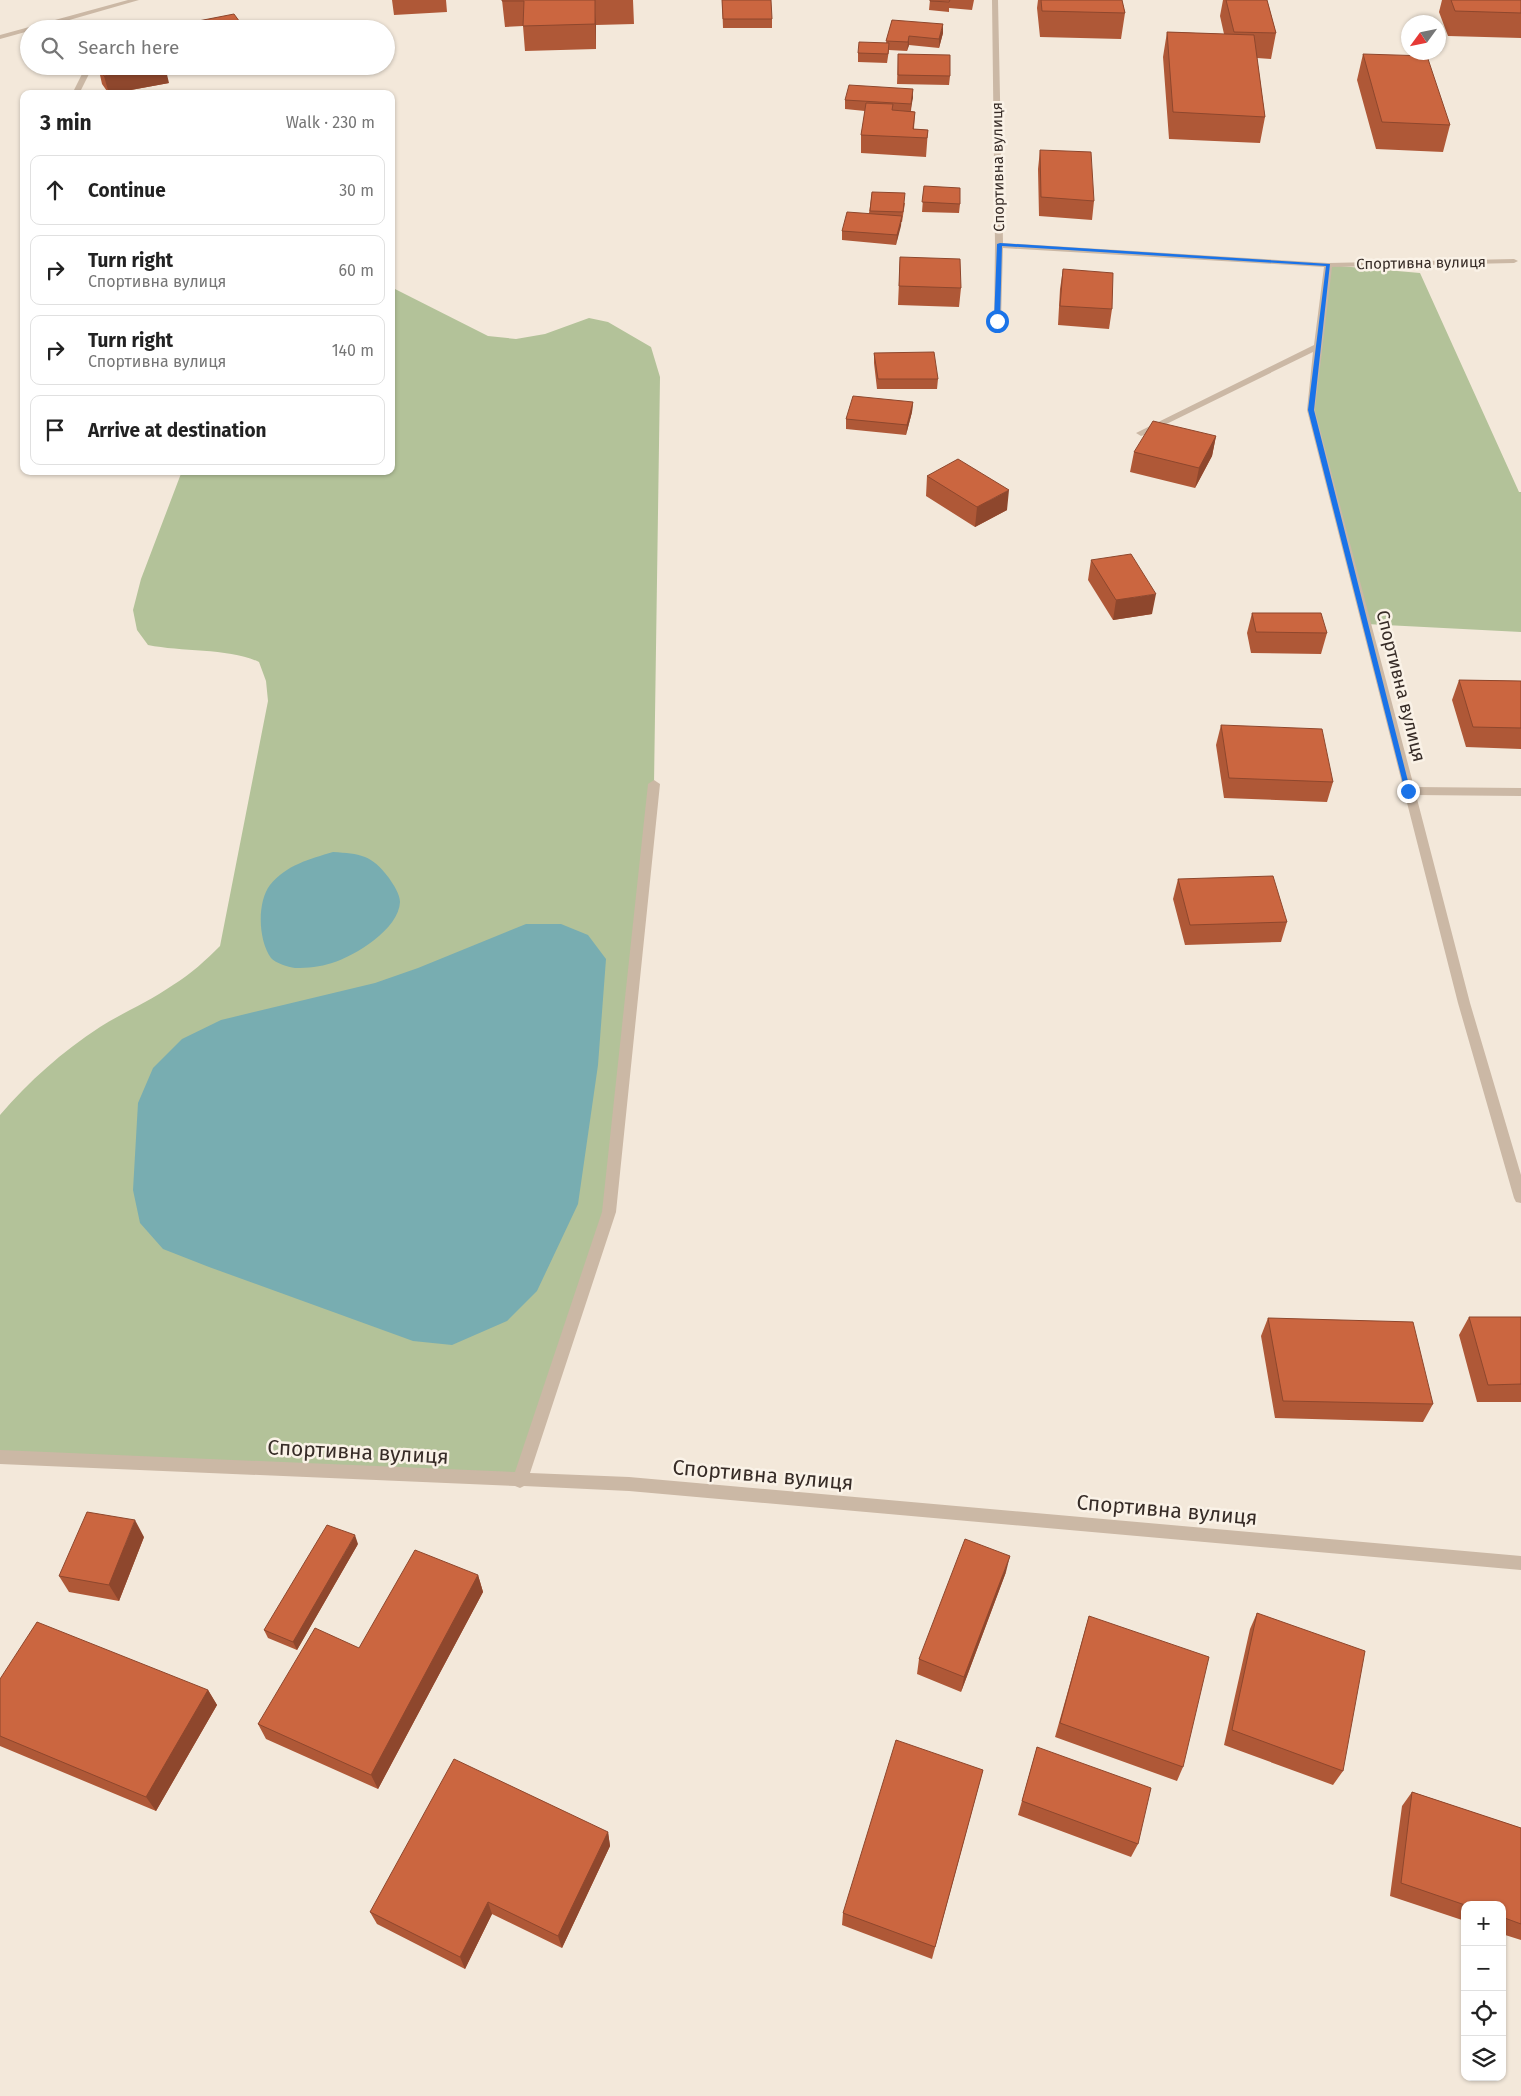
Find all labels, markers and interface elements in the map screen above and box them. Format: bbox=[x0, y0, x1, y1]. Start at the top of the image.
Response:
north arrow bbox=[1401, 15, 1446, 60]
search box bbox=[20, 20, 395, 75]
icon: search bbox=[38, 34, 66, 62]
text: Search here bbox=[78, 36, 179, 59]
street label: Спортивна вулиця bbox=[988, 102, 1008, 232]
text: 3 min bbox=[40, 110, 92, 136]
text: Walk · 230 m bbox=[286, 113, 375, 132]
icon: ahead bbox=[41, 176, 69, 204]
text: Continue bbox=[88, 179, 166, 202]
text: 30 m bbox=[339, 181, 374, 200]
text: Turn right bbox=[88, 249, 173, 272]
street label: Спортивна вулиця bbox=[1356, 253, 1486, 273]
icon: right bbox=[41, 256, 69, 284]
text: 60 m bbox=[339, 261, 374, 280]
text: Спортивна вулиця bbox=[88, 272, 226, 291]
route start bbox=[986, 310, 1009, 333]
text: Turn right bbox=[88, 329, 173, 352]
icon: right bbox=[41, 336, 69, 364]
text: 140 m bbox=[332, 341, 374, 360]
text: Спортивна вулиця bbox=[88, 352, 226, 371]
icon: arrive bbox=[41, 416, 69, 444]
text: Arrive at destination bbox=[88, 419, 267, 442]
street label: Спортивна вулиця bbox=[1371, 608, 1431, 764]
route end bbox=[1397, 780, 1420, 803]
street label: Спортивна вулиця bbox=[267, 1434, 449, 1470]
street label: Спортивна вулиця bbox=[671, 1454, 855, 1496]
street label: Спортивна вулиця bbox=[1075, 1489, 1259, 1531]
map controls bbox=[1461, 1901, 1506, 2081]
button: + bbox=[1461, 1901, 1506, 1946]
button: − bbox=[1461, 1946, 1506, 1991]
button: locate bbox=[1461, 1991, 1506, 2036]
button: layers bbox=[1461, 2036, 1506, 2081]

